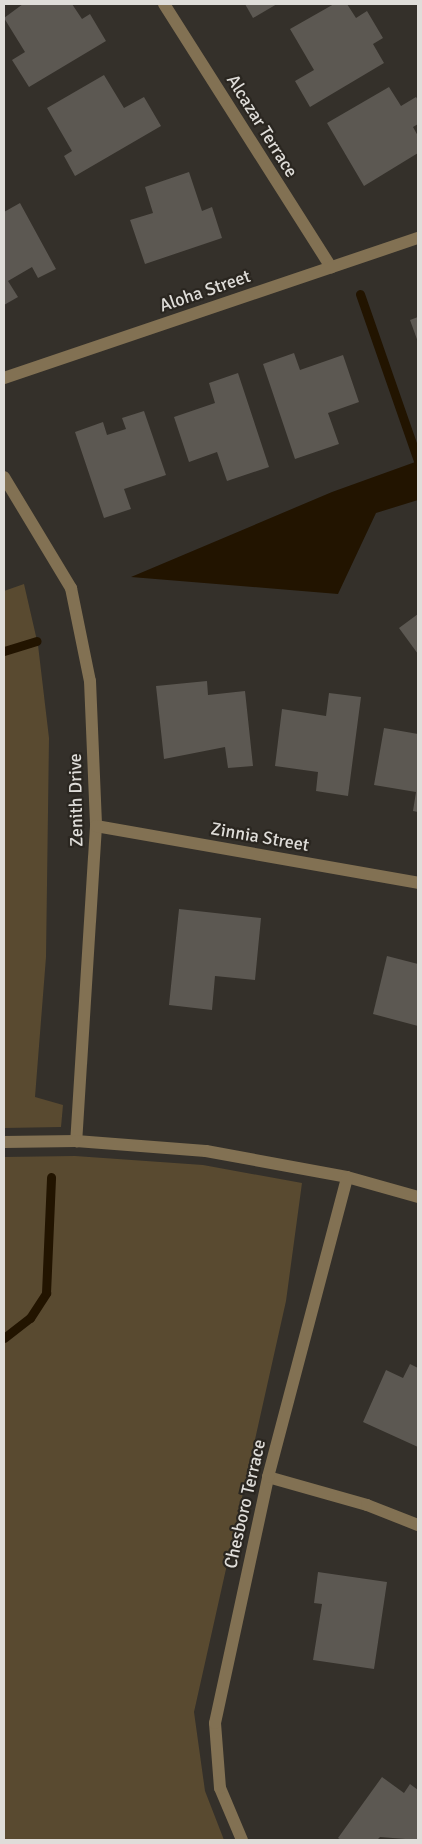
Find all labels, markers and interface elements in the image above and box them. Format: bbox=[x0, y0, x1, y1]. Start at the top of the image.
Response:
street label: Alcazar Terrace bbox=[222, 71, 302, 181]
street label: Aloha Street bbox=[157, 265, 253, 317]
street label: Zenith Drive bbox=[64, 753, 88, 847]
street label: Zinnia Street bbox=[209, 818, 311, 856]
street label: Chesboro Terrace bbox=[220, 1437, 270, 1571]

